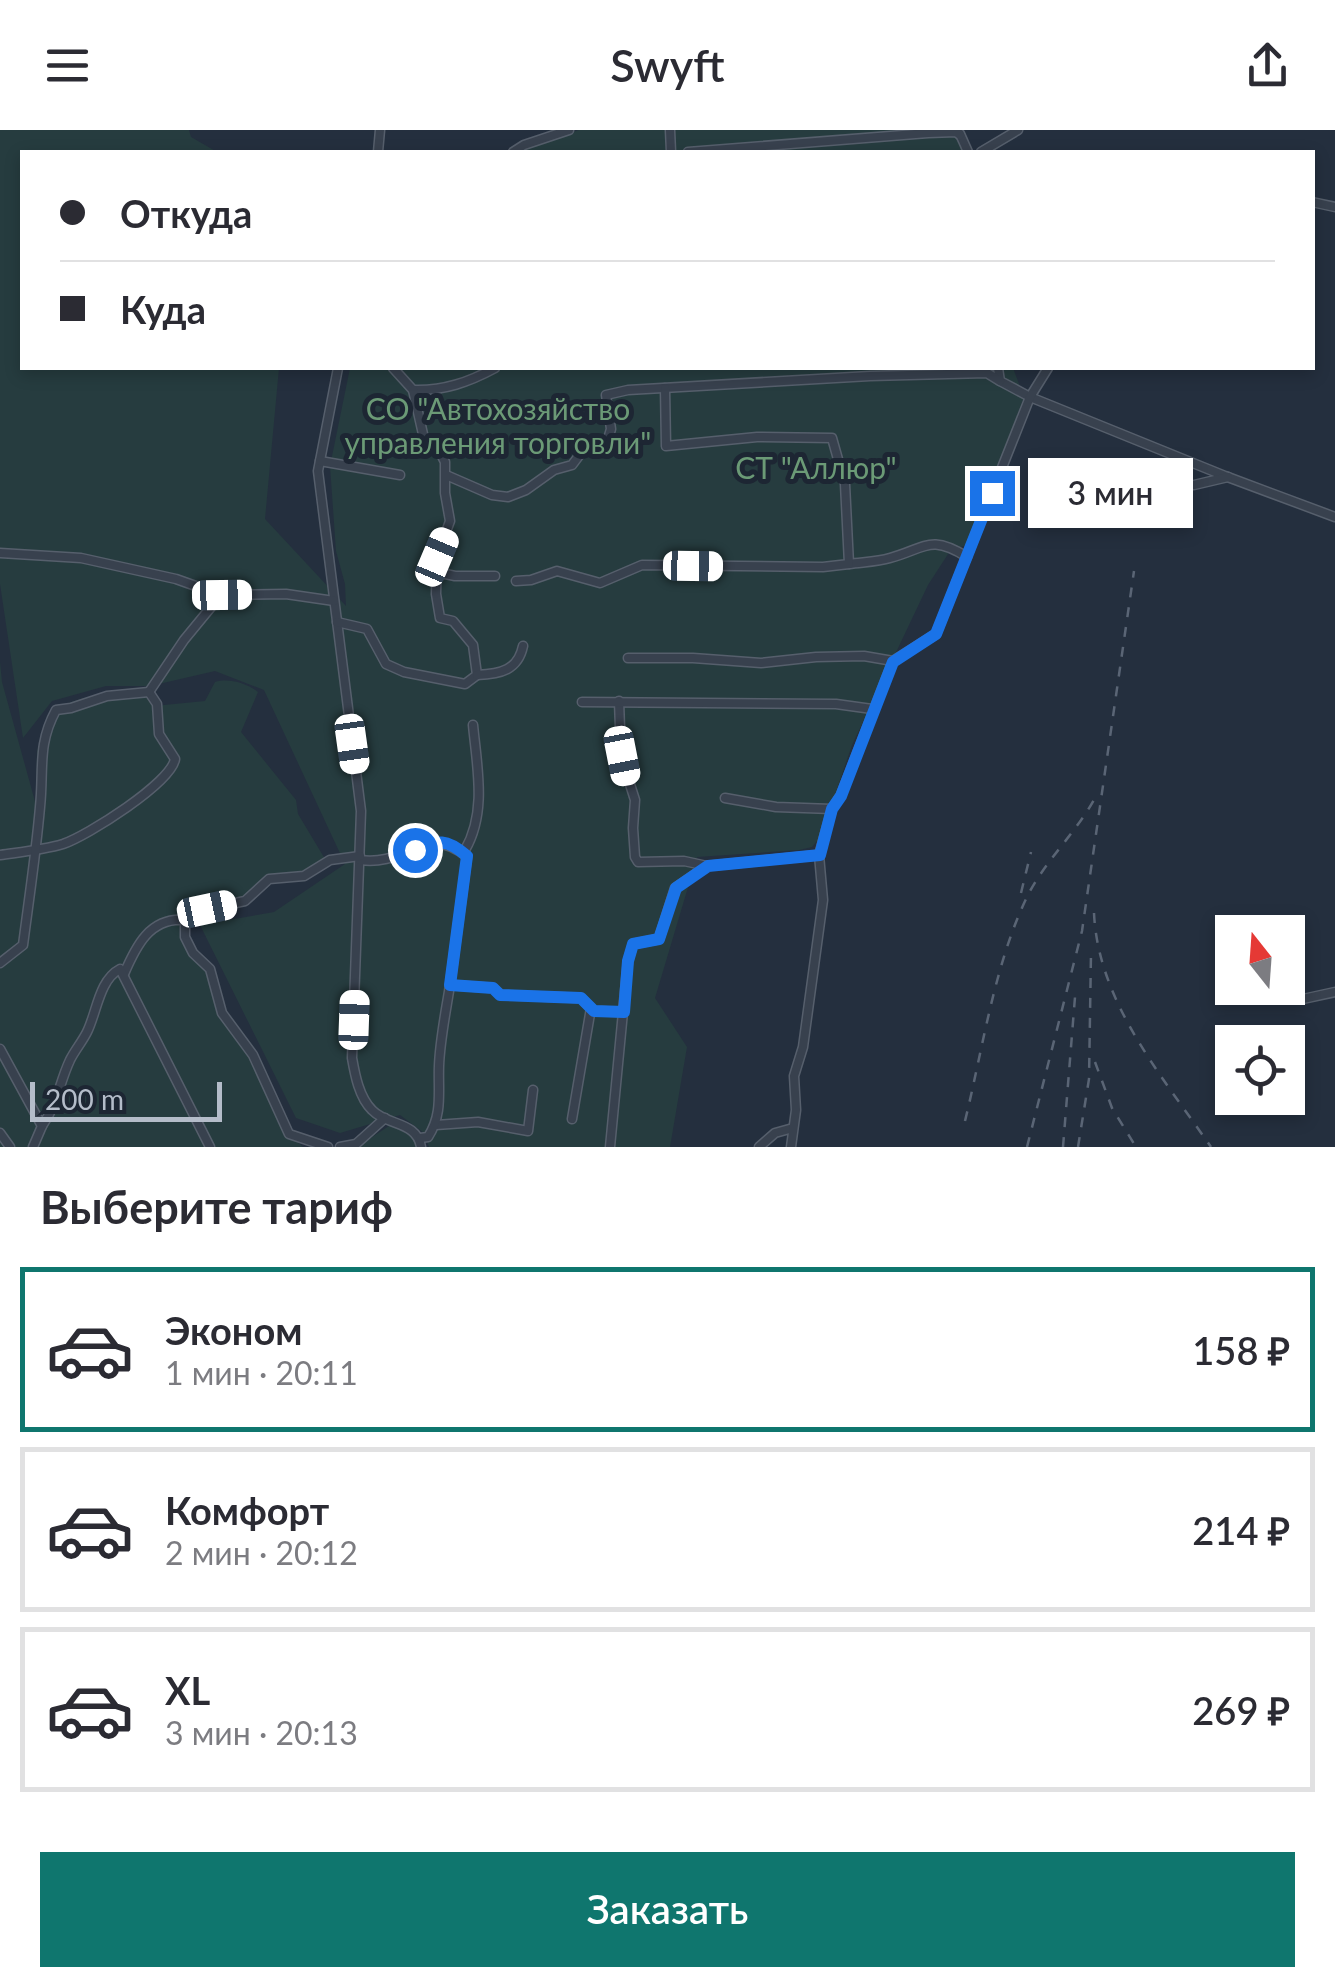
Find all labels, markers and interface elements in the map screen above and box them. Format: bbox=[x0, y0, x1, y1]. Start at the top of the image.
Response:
icon: menu bbox=[40, 38, 95, 93]
text: Swyft bbox=[610, 38, 725, 92]
icon: share bbox=[1240, 38, 1295, 93]
text: Откуда bbox=[120, 190, 252, 236]
text: Куда bbox=[120, 286, 206, 332]
park label: СО "Автохозяйство управления торговли" bbox=[345, 390, 651, 460]
park label: СТ "Аллюр" bbox=[735, 449, 897, 485]
callout: 3 мин bbox=[1027, 458, 1192, 528]
route end bbox=[970, 471, 1015, 516]
text: 3 мин bbox=[1068, 473, 1153, 512]
car bbox=[411, 524, 463, 590]
car bbox=[663, 550, 723, 582]
car bbox=[192, 579, 252, 611]
car bbox=[333, 712, 371, 776]
car bbox=[602, 724, 642, 788]
route start bbox=[393, 828, 438, 873]
car bbox=[175, 888, 239, 930]
north arrow bbox=[1215, 915, 1305, 1005]
map controls bbox=[1215, 915, 1305, 1115]
car bbox=[338, 989, 370, 1051]
button: locate bbox=[1215, 1025, 1305, 1115]
scale bar bbox=[30, 1077, 222, 1121]
text: 200 m bbox=[45, 1082, 124, 1116]
text: Выберите тариф bbox=[40, 1180, 393, 1234]
icon: car bbox=[45, 1305, 135, 1395]
text: Эконом bbox=[165, 1307, 303, 1353]
text: 158 ₽ bbox=[1192, 1327, 1290, 1373]
text: 1 мин · 20:11 bbox=[165, 1353, 358, 1392]
icon: car bbox=[45, 1485, 135, 1575]
text: Комфорт bbox=[165, 1487, 329, 1533]
text: 214 ₽ bbox=[1192, 1507, 1290, 1553]
text: 2 мин · 20:12 bbox=[165, 1533, 358, 1572]
icon: car bbox=[45, 1665, 135, 1755]
text: XL bbox=[165, 1667, 210, 1713]
text: 269 ₽ bbox=[1192, 1687, 1290, 1733]
text: 3 мин · 20:13 bbox=[165, 1713, 358, 1752]
button: Заказать bbox=[40, 1852, 1295, 1967]

